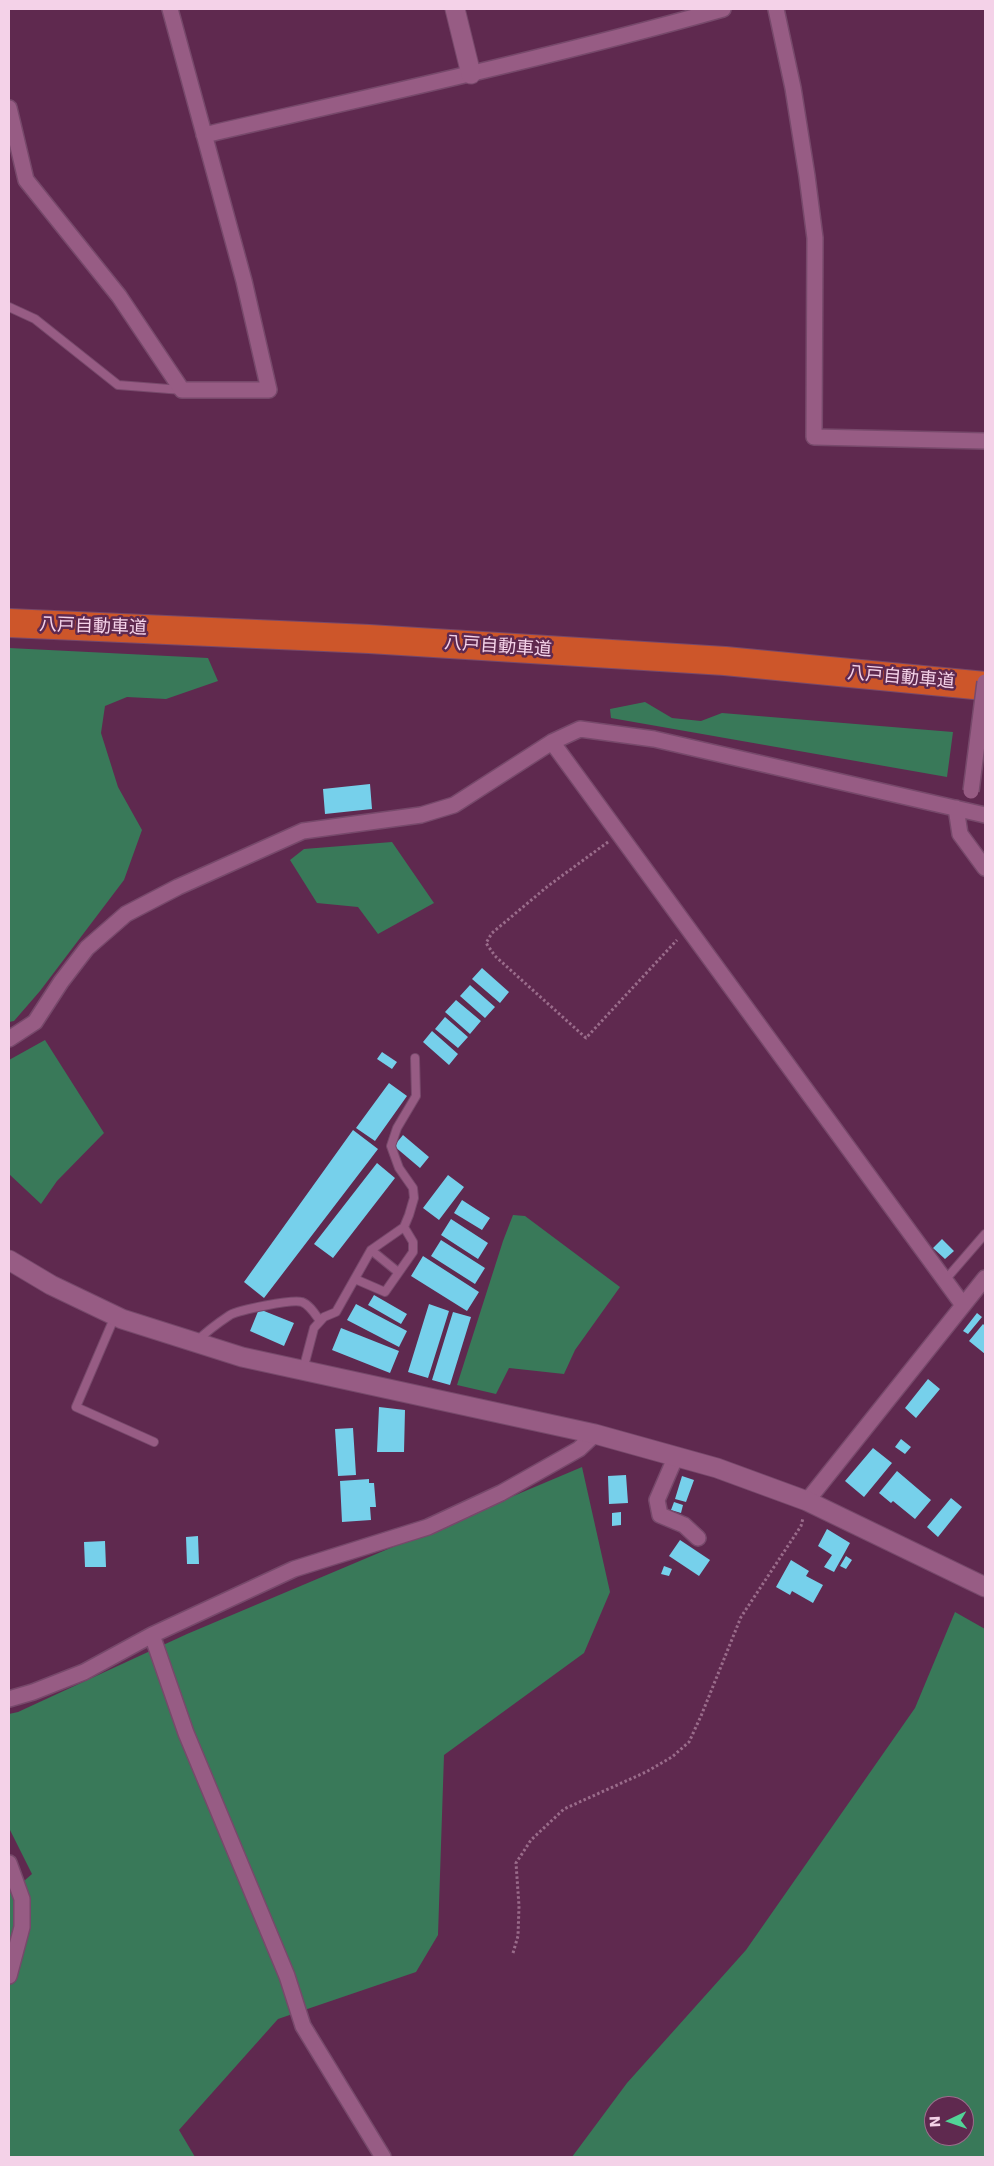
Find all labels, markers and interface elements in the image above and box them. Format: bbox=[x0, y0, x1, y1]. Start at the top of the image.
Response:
street label: 八戸自動車道 bbox=[39, 614, 147, 640]
street label: 八戸自動車道 bbox=[443, 632, 553, 662]
street label: 八戸自動車道 bbox=[846, 663, 956, 693]
north arrow bbox=[924, 2096, 974, 2146]
text: N bbox=[927, 2115, 943, 2128]

